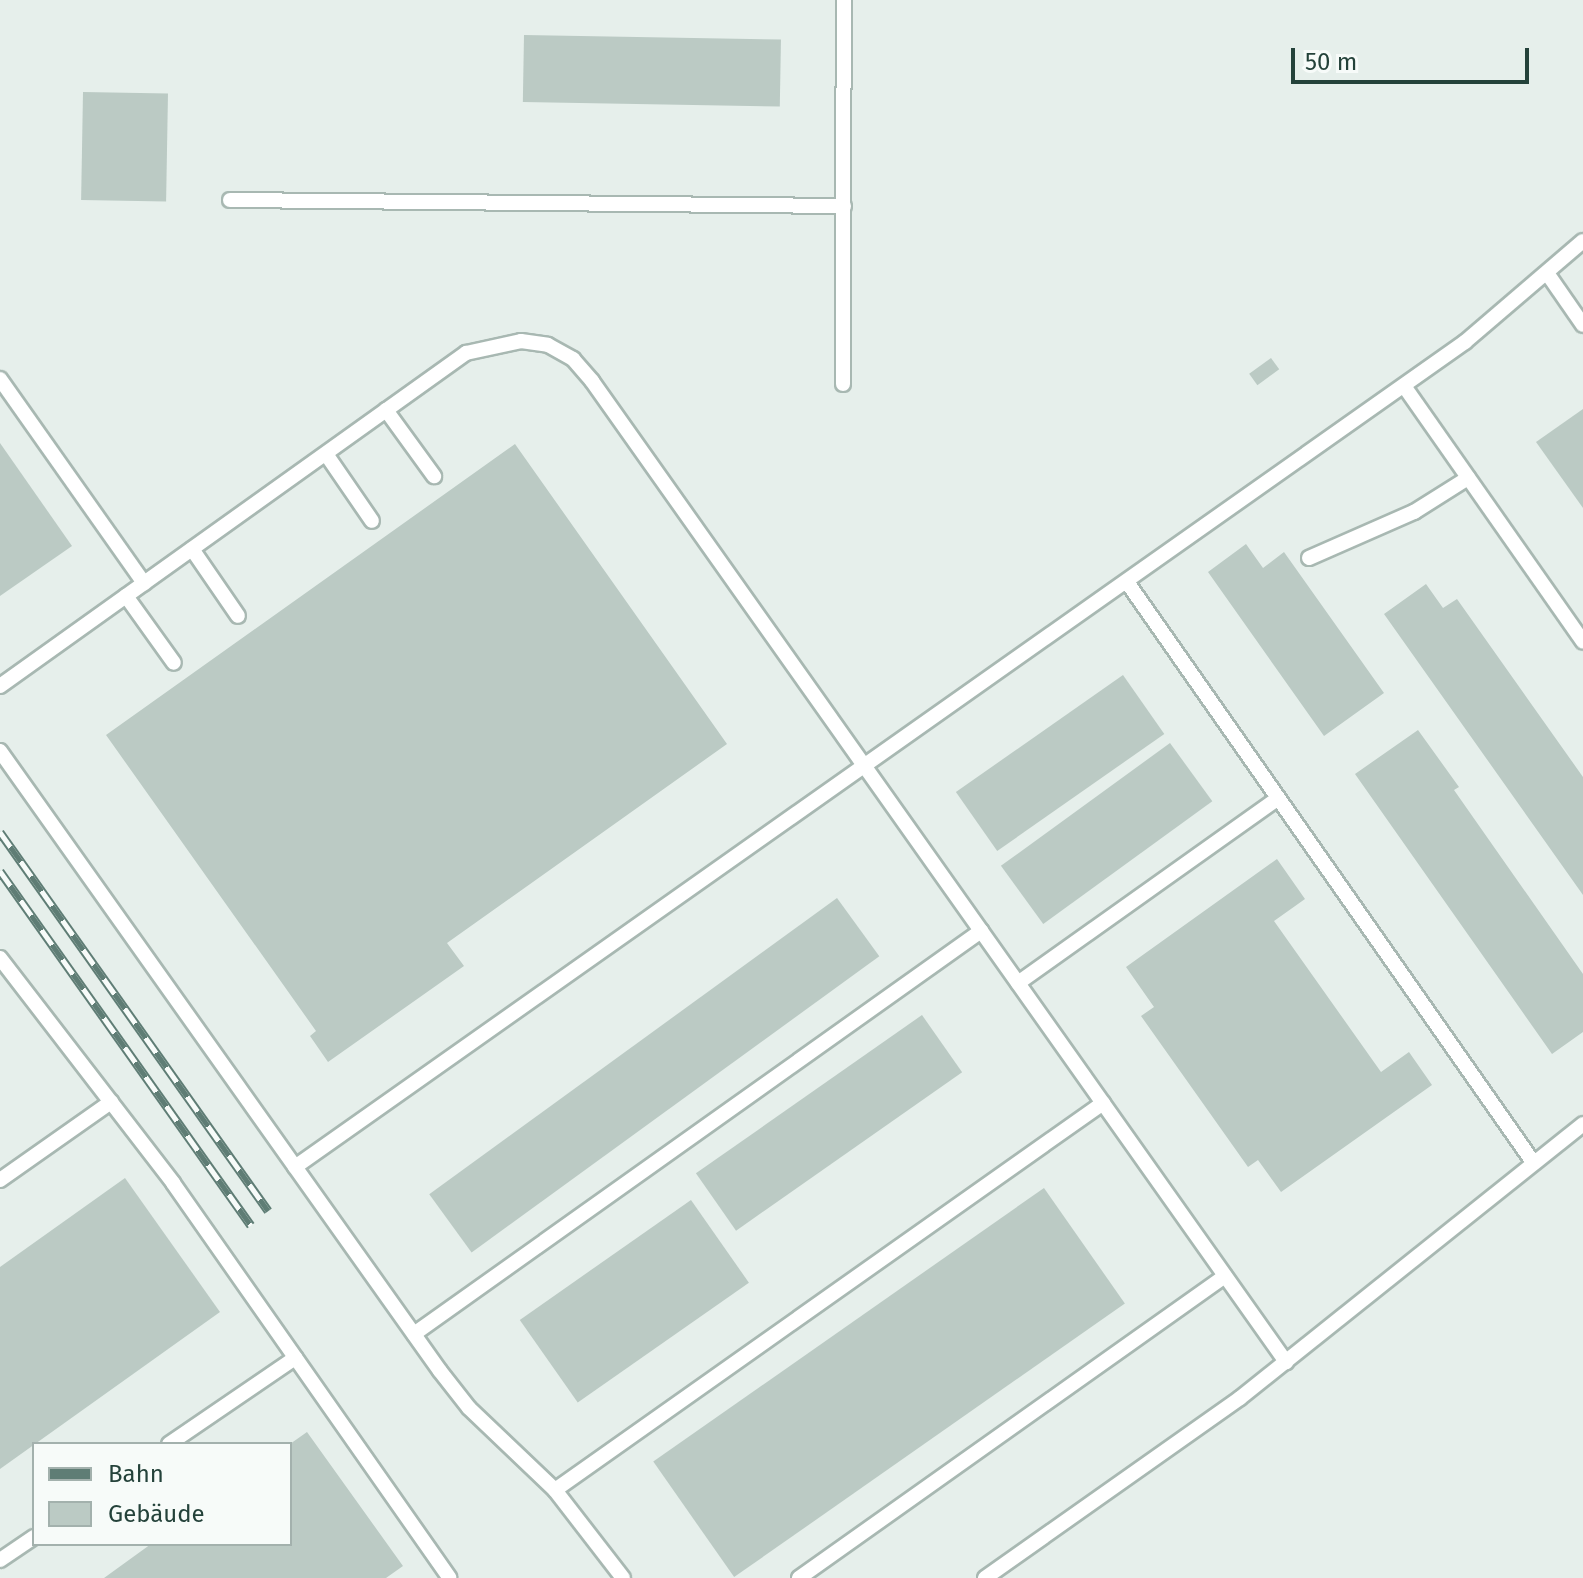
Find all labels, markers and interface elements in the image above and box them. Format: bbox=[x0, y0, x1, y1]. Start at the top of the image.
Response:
scale bar bbox=[1295, 32, 1533, 82]
text: 50 m bbox=[1305, 48, 1357, 76]
legend bbox=[32, 1442, 292, 1546]
text: Bahn bbox=[108, 1460, 164, 1488]
text: Gebäude bbox=[108, 1500, 205, 1528]

